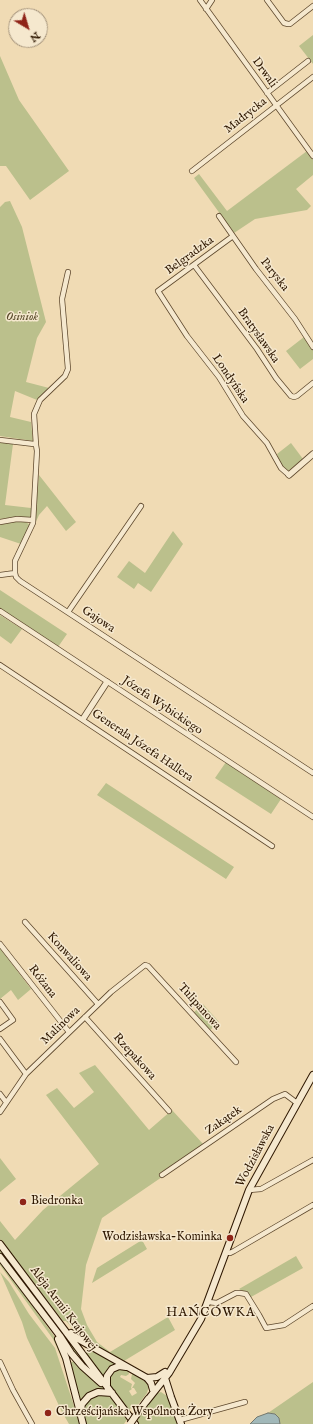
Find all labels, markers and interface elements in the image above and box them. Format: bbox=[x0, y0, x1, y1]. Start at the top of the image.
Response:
north arrow bbox=[8, 8, 48, 48]
text: N bbox=[27, 28, 43, 45]
street label: Drwali bbox=[248, 55, 280, 91]
street label: Madrycka bbox=[222, 95, 270, 137]
street label: Belgradzka bbox=[163, 234, 217, 278]
street label: Paryska bbox=[257, 256, 291, 294]
street label: Bratysławska bbox=[234, 306, 282, 366]
park label: Osiniok bbox=[6, 311, 38, 325]
street label: Londyńska bbox=[208, 352, 252, 406]
street label: Gajowa bbox=[79, 604, 117, 636]
street label: Józefa Wybickiego bbox=[119, 674, 205, 738]
street label: Generała Józefa Hallera bbox=[89, 707, 195, 785]
street label: Konwaliowa bbox=[44, 930, 94, 984]
street label: Różana bbox=[25, 963, 59, 1001]
street label: Tulipanowa bbox=[174, 981, 224, 1033]
street label: Malinowa bbox=[38, 1004, 84, 1048]
street label: Rzepakowa bbox=[109, 1031, 159, 1083]
street label: Zakątek bbox=[203, 1103, 245, 1139]
street label: Wodzisławska bbox=[234, 1122, 278, 1190]
place label: Biedronka bbox=[31, 1195, 83, 1209]
marker: Biedronka bbox=[18, 1197, 28, 1207]
place label: Wodzisławska-Kominka bbox=[102, 1231, 222, 1245]
marker: Wodzisławska-Kominka bbox=[225, 1233, 235, 1243]
street label: Aleja Armii Krajowej bbox=[27, 1264, 99, 1354]
district label: HAŃCÓWKA bbox=[166, 1305, 256, 1321]
place label: Chrześcijańska Wspólnota Żory bbox=[56, 1406, 213, 1420]
marker: Chrześcijańska Wspólnota Żory bbox=[43, 1408, 53, 1418]

